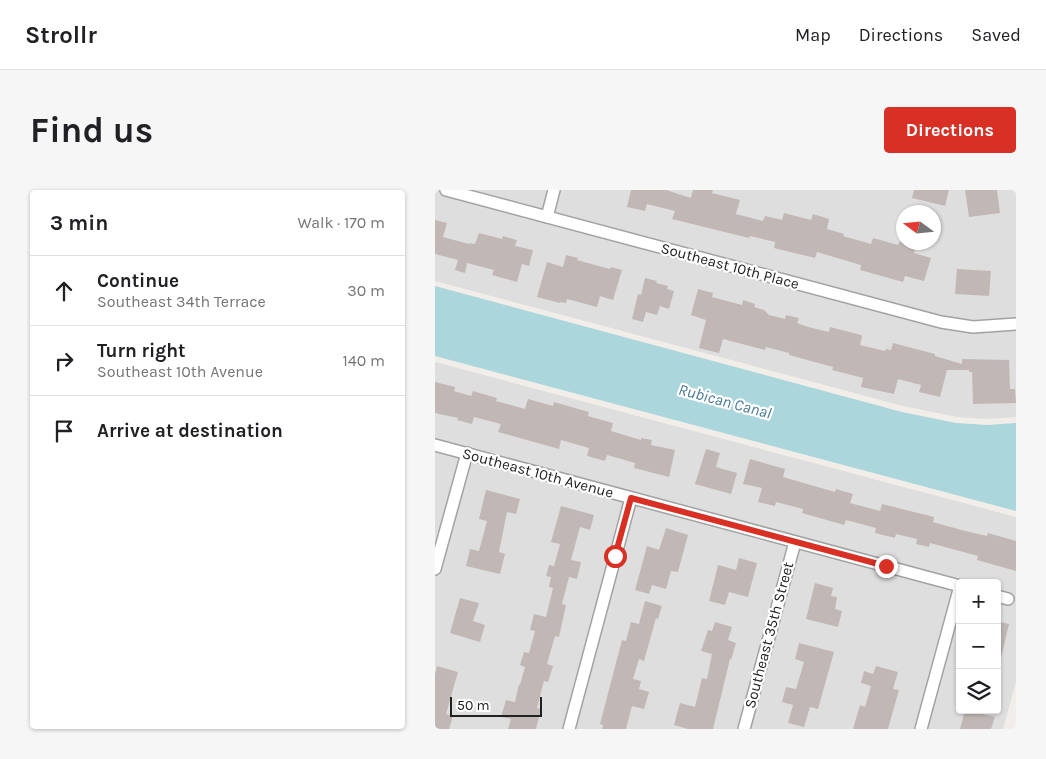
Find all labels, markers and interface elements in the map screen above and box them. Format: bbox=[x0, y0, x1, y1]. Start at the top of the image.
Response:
text: Strollr bbox=[25, 21, 97, 49]
text: Map bbox=[795, 24, 831, 46]
text: Directions bbox=[859, 24, 943, 46]
text: Saved bbox=[971, 24, 1021, 46]
button: Directions bbox=[884, 107, 1016, 153]
text: Find us bbox=[30, 110, 153, 151]
north arrow bbox=[896, 205, 941, 250]
text: 3 min bbox=[50, 211, 108, 235]
text: Walk · 170 m bbox=[297, 213, 385, 232]
street label: Southeast 10th Place bbox=[659, 239, 801, 293]
text: Continue bbox=[97, 270, 179, 292]
icon: ahead bbox=[50, 277, 78, 305]
text: 30 m bbox=[347, 281, 385, 300]
text: Southeast 34th Terrace bbox=[97, 292, 266, 311]
text: Turn right bbox=[97, 340, 186, 362]
icon: right bbox=[50, 347, 78, 375]
text: 140 m bbox=[343, 351, 385, 370]
text: Southeast 10th Avenue bbox=[97, 362, 263, 381]
water label: Rubican Canal bbox=[676, 379, 774, 423]
icon: arrive bbox=[50, 417, 78, 445]
text: Arrive at destination bbox=[97, 420, 283, 442]
street label: Southeast 10th Avenue bbox=[461, 444, 615, 502]
route start bbox=[604, 545, 627, 568]
route end bbox=[875, 555, 898, 578]
street label: Southeast 35th Street bbox=[741, 559, 797, 710]
map controls bbox=[956, 579, 1001, 714]
button: + bbox=[956, 579, 1001, 624]
button: − bbox=[956, 624, 1001, 669]
button: layers bbox=[956, 669, 1001, 714]
scale bar bbox=[450, 694, 543, 717]
text: 50 m bbox=[457, 697, 490, 714]

